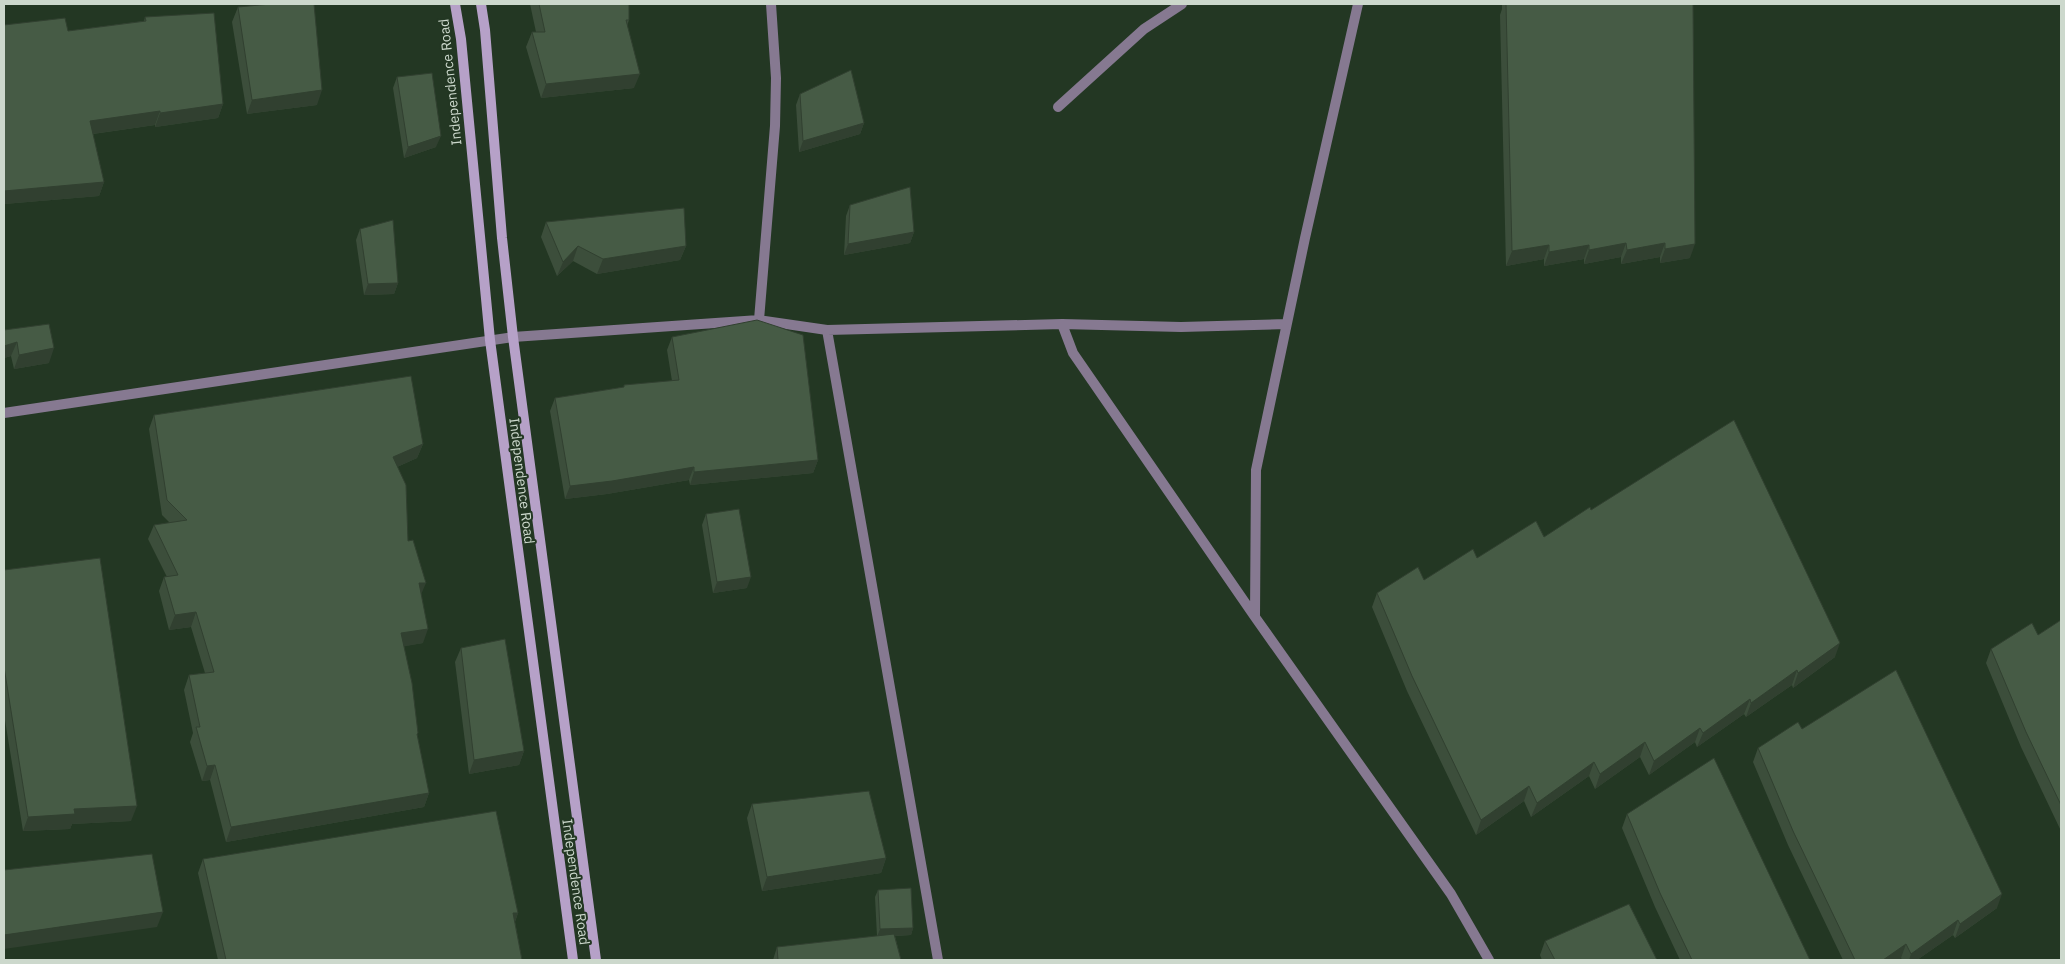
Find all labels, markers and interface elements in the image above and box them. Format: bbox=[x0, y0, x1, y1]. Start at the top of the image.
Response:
street label: Independence Road bbox=[434, 18, 466, 146]
street label: Independence Road bbox=[505, 417, 539, 545]
street label: Independence Road bbox=[558, 818, 594, 946]

